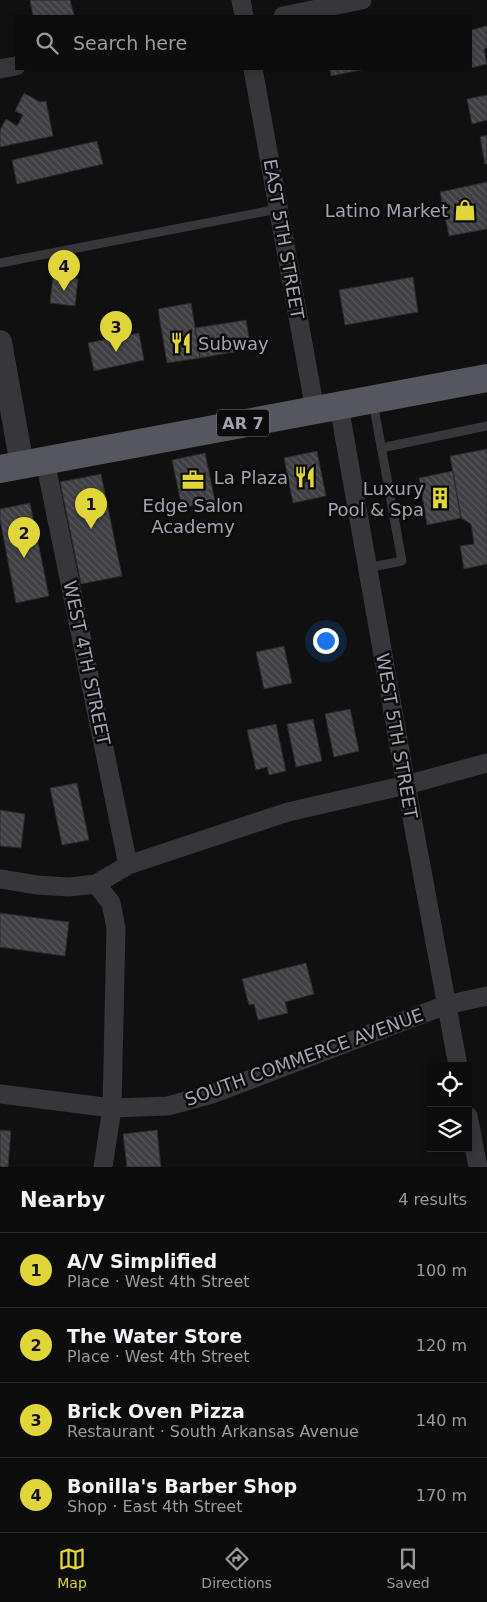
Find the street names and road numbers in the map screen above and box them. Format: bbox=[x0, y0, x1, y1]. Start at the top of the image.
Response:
street label: EAST 5TH STREET bbox=[260, 157, 309, 322]
road number: AR 7 bbox=[217, 409, 269, 436]
street label: WEST 4TH STREET bbox=[59, 579, 115, 748]
street label: WEST 5TH STREET bbox=[372, 652, 422, 821]
street label: SOUTH COMMERCE AVENUE bbox=[182, 1004, 426, 1110]

